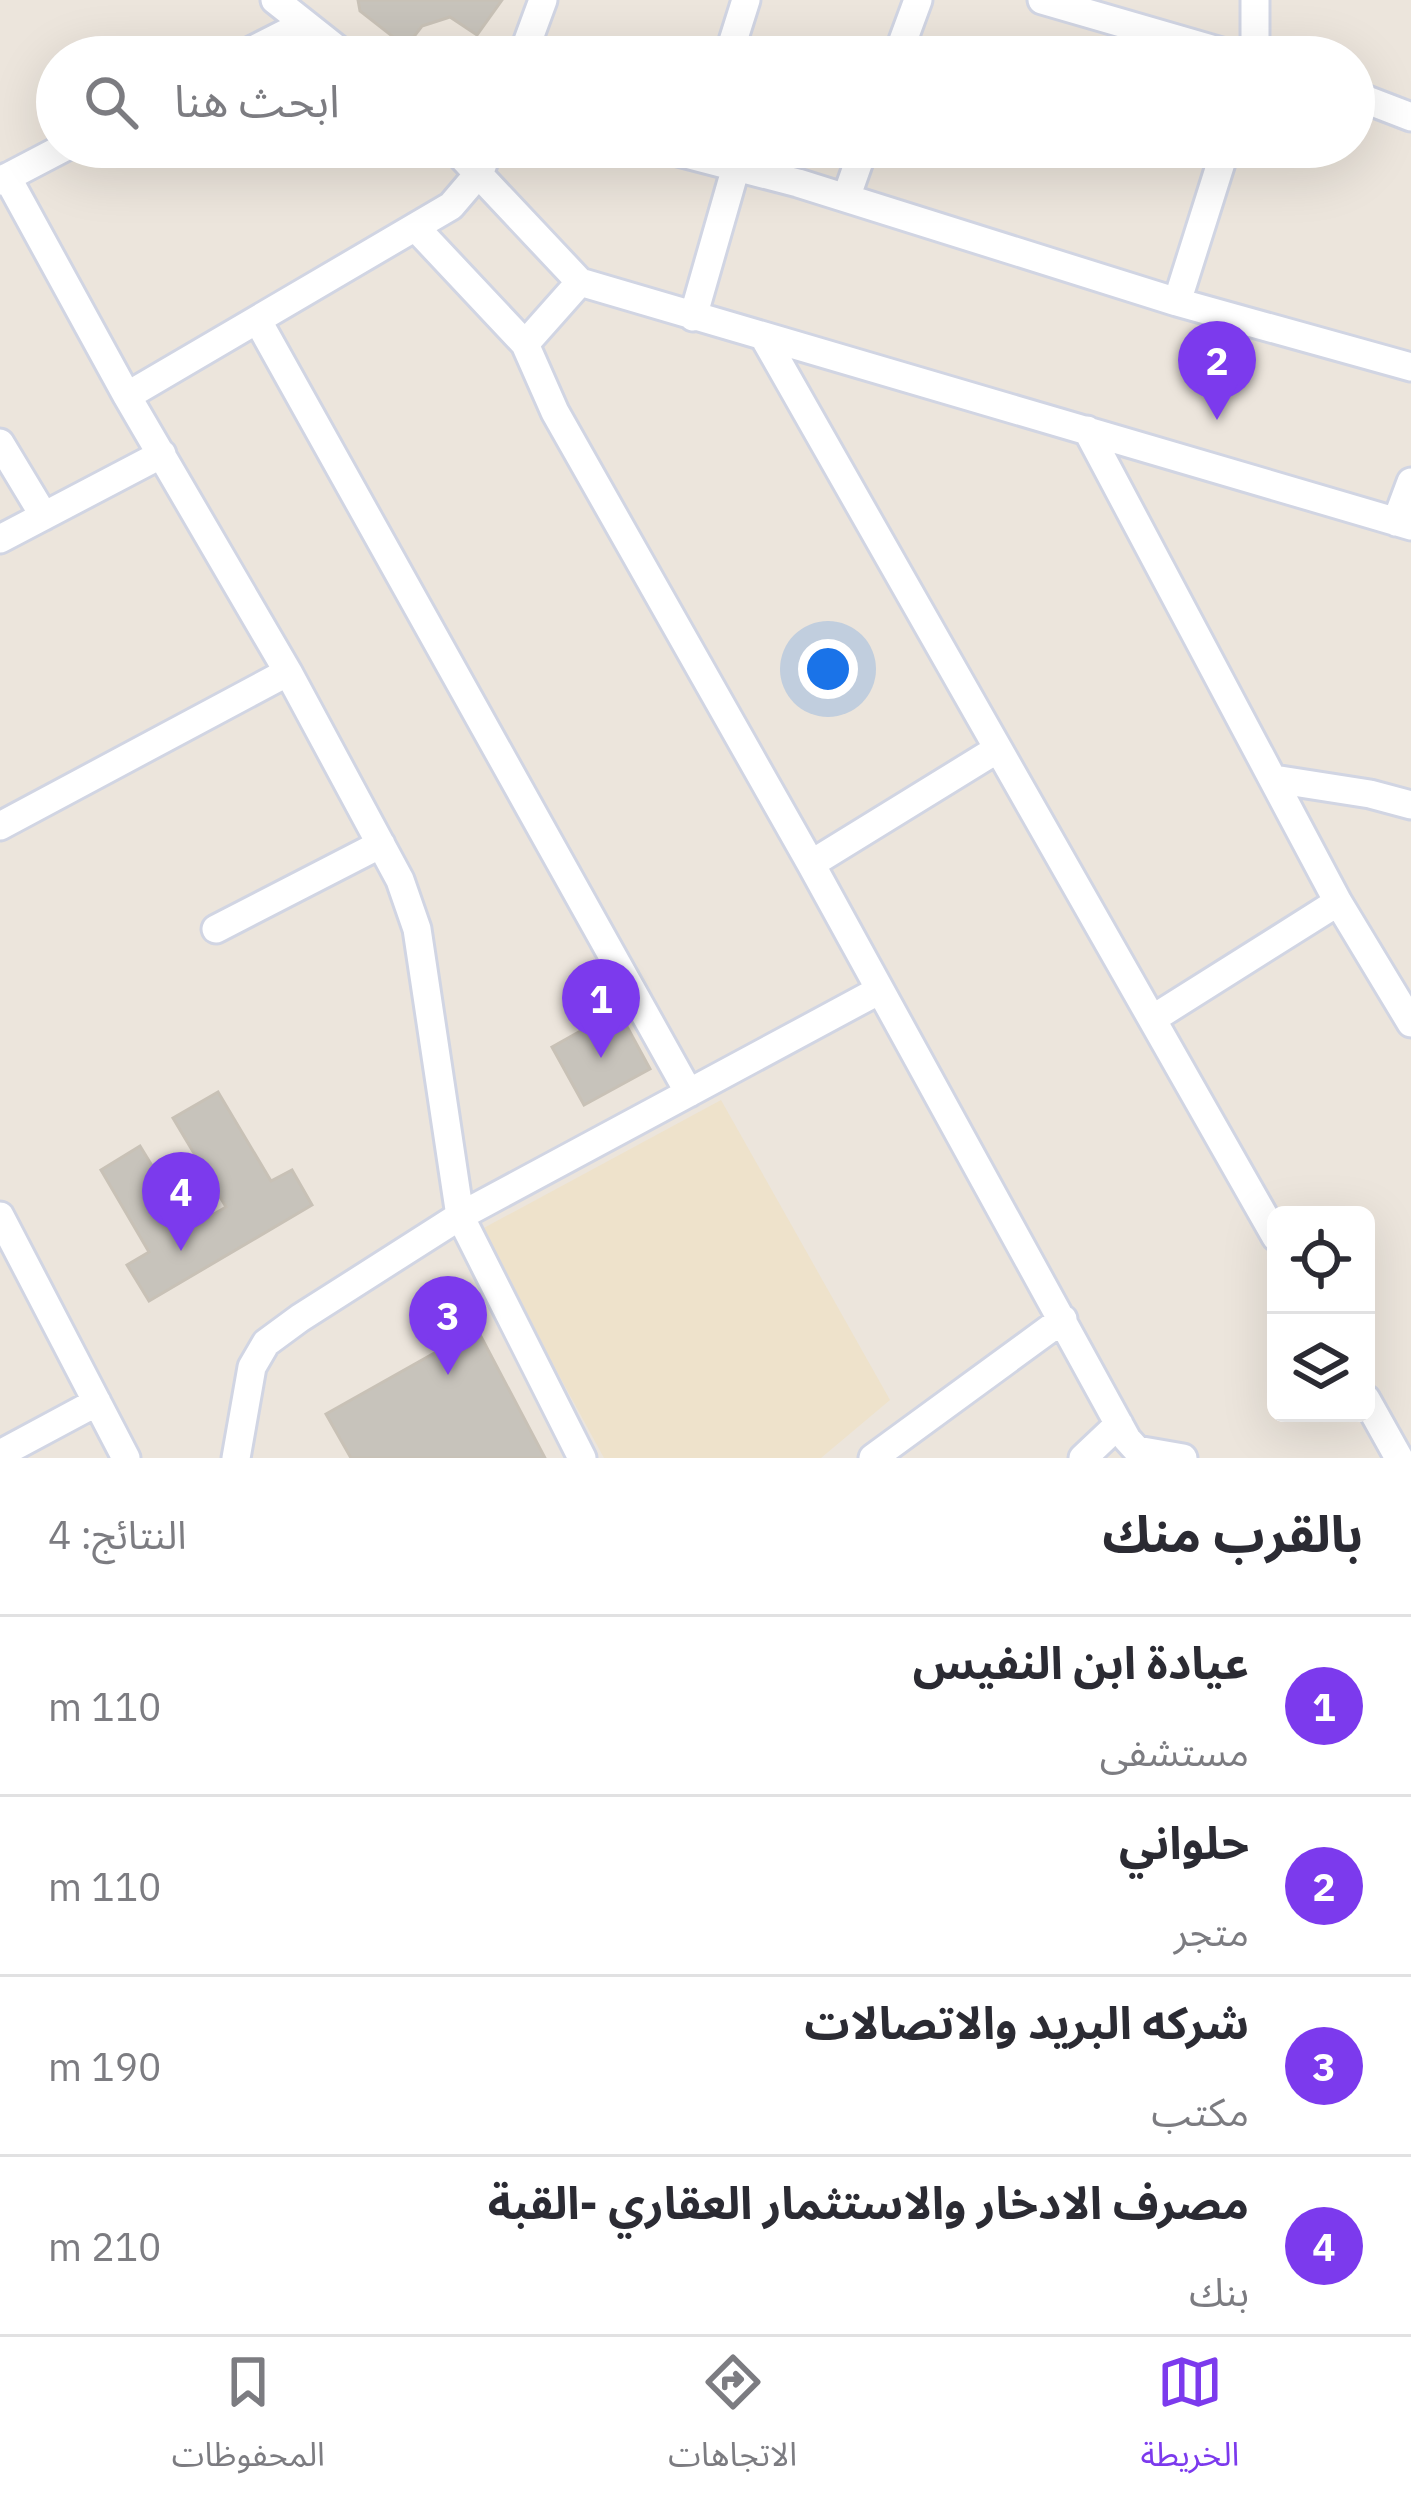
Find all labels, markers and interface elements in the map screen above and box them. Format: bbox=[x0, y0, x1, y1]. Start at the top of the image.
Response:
search box bbox=[36, 36, 1375, 168]
icon: search bbox=[78, 69, 144, 135]
text: ابحث هنا bbox=[174, 71, 340, 129]
pin: 2 bbox=[1178, 321, 1256, 420]
your location bbox=[798, 639, 858, 699]
pin: 1 bbox=[562, 959, 640, 1058]
pin: 4 bbox=[142, 1152, 220, 1251]
map controls bbox=[1267, 1206, 1375, 1422]
button: locate bbox=[1267, 1206, 1375, 1314]
pin: 3 bbox=[409, 1276, 487, 1375]
button: layers bbox=[1267, 1314, 1375, 1422]
text: بالقرب منك bbox=[1102, 1500, 1363, 1566]
text: النتائج: 4 bbox=[48, 1509, 187, 1560]
text: عيادة ابن النفيس bbox=[913, 1633, 1249, 1691]
text: 110 m bbox=[48, 1681, 161, 1732]
text: 1 bbox=[1312, 1681, 1336, 1732]
text: مستشفى bbox=[1100, 1726, 1249, 1777]
text: حلواني bbox=[1119, 1813, 1249, 1871]
text: 110 m bbox=[48, 1861, 161, 1912]
text: 2 bbox=[1312, 1861, 1336, 1912]
text: متجر bbox=[1174, 1906, 1249, 1957]
text: شركه البريد والاتصالات bbox=[804, 1993, 1249, 2051]
text: 190 m bbox=[48, 2041, 161, 2092]
text: 3 bbox=[1312, 2041, 1336, 2092]
text: مكتب bbox=[1152, 2086, 1249, 2137]
text: مصرف الادخار والاستثمار العقاري -القبة bbox=[488, 2173, 1249, 2231]
text: 210 m bbox=[48, 2221, 161, 2272]
text: 4 bbox=[1312, 2221, 1336, 2272]
text: بنك bbox=[1189, 2266, 1249, 2317]
tab: المحفوظات bbox=[172, 2349, 325, 2490]
tab: الاتجاهات bbox=[668, 2349, 797, 2490]
tab: الخريطة bbox=[1140, 2349, 1239, 2490]

